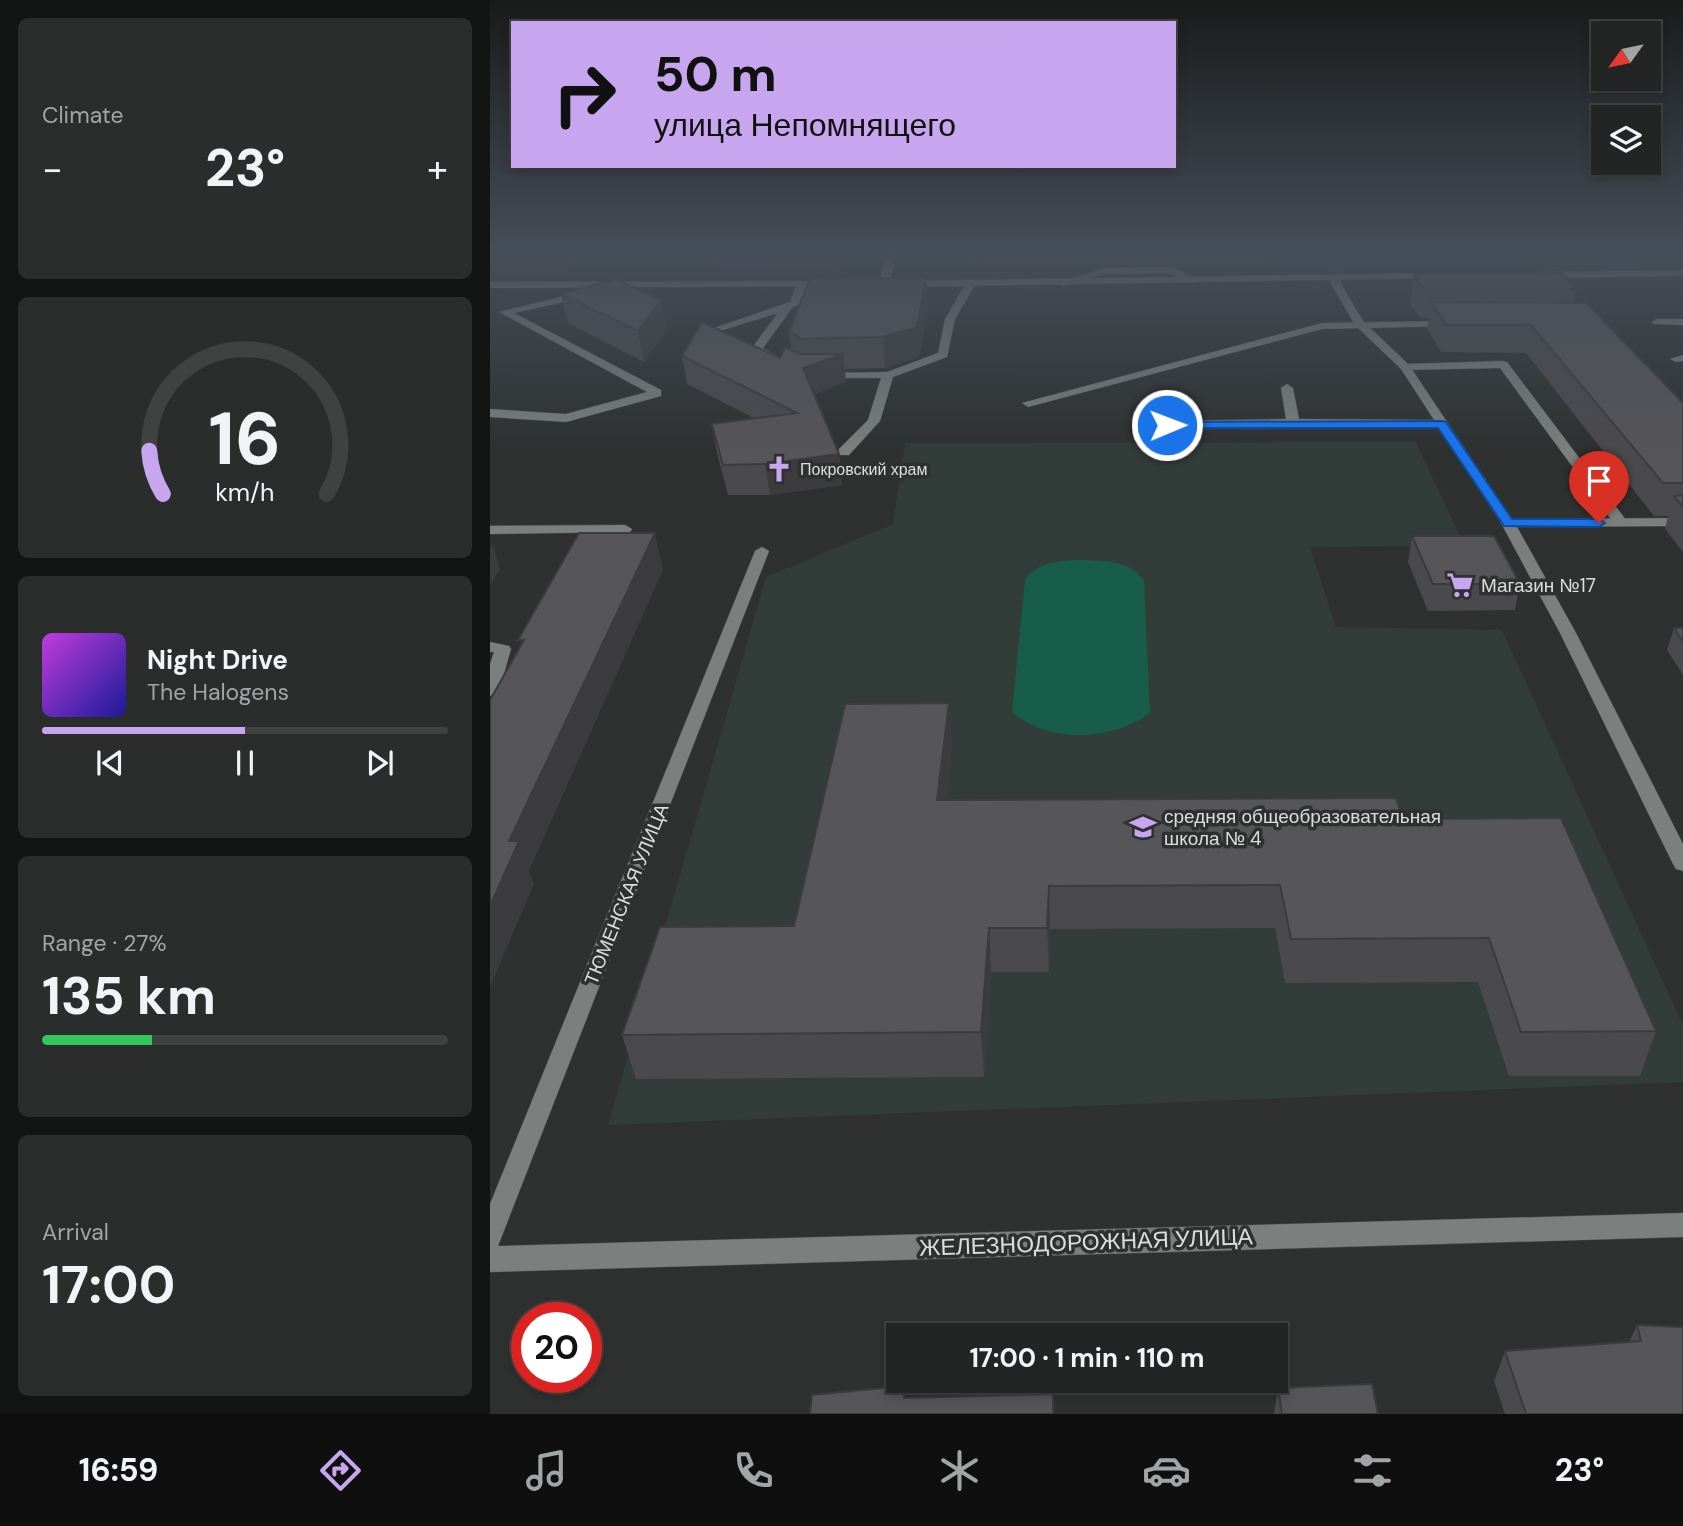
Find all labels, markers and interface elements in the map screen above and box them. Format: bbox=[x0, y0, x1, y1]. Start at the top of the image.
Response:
north arrow bbox=[1591, 21, 1661, 91]
map controls bbox=[1591, 21, 1661, 175]
text: 50 m bbox=[654, 42, 777, 106]
icon: right bbox=[539, 49, 630, 140]
text: Climate bbox=[42, 100, 124, 130]
text: улица Непомнящего bbox=[654, 104, 956, 146]
button: layers bbox=[1591, 105, 1661, 175]
text: 23° bbox=[205, 134, 285, 202]
text: − bbox=[42, 144, 63, 194]
text: + bbox=[427, 144, 448, 194]
position arrow bbox=[1130, 388, 1204, 462]
text: 16 bbox=[209, 392, 281, 487]
pin bbox=[1569, 451, 1629, 523]
church icon: Покровский храм bbox=[764, 454, 794, 484]
place label: Покровский храм bbox=[800, 459, 927, 480]
icon: arrive bbox=[1580, 462, 1618, 500]
text: km/h bbox=[215, 476, 275, 509]
supermarket icon: Магазин №17 bbox=[1445, 570, 1475, 600]
place label: Магазин №17 bbox=[1481, 573, 1596, 598]
text: Night Drive bbox=[147, 643, 288, 677]
text: The Halogens bbox=[147, 677, 289, 707]
icon: previous bbox=[91, 744, 129, 782]
icon: pause bbox=[226, 744, 264, 782]
icon: next bbox=[361, 744, 399, 782]
street label: ТЮМЕНСКАЯ УЛИЦА bbox=[579, 799, 674, 989]
place label: средняя общеобразовательная школа № 4 bbox=[1164, 804, 1441, 851]
school or university icon: средняя общеобразовательная школа № 4 bbox=[1128, 812, 1158, 842]
text: Range · 27% bbox=[42, 928, 167, 958]
text: 135 km bbox=[42, 962, 216, 1030]
text: Arrival bbox=[42, 1217, 109, 1247]
street label: ЖЕЛЕЗНОДОРОЖНАЯ УЛИЦА bbox=[919, 1221, 1254, 1263]
text: 17:00 bbox=[42, 1251, 175, 1319]
speed limit sign: 20 bbox=[511, 1302, 602, 1393]
text: 17:00 · 1 min · 110 m bbox=[969, 1341, 1205, 1375]
icon: directions bbox=[316, 1446, 365, 1495]
icon: music bbox=[522, 1446, 571, 1495]
icon: phone bbox=[729, 1446, 778, 1495]
icon: climate bbox=[935, 1446, 984, 1495]
icon: car bbox=[1142, 1446, 1191, 1495]
icon: filters bbox=[1348, 1446, 1397, 1495]
text: 16:59 bbox=[79, 1449, 158, 1491]
text: 23° bbox=[1555, 1449, 1604, 1491]

